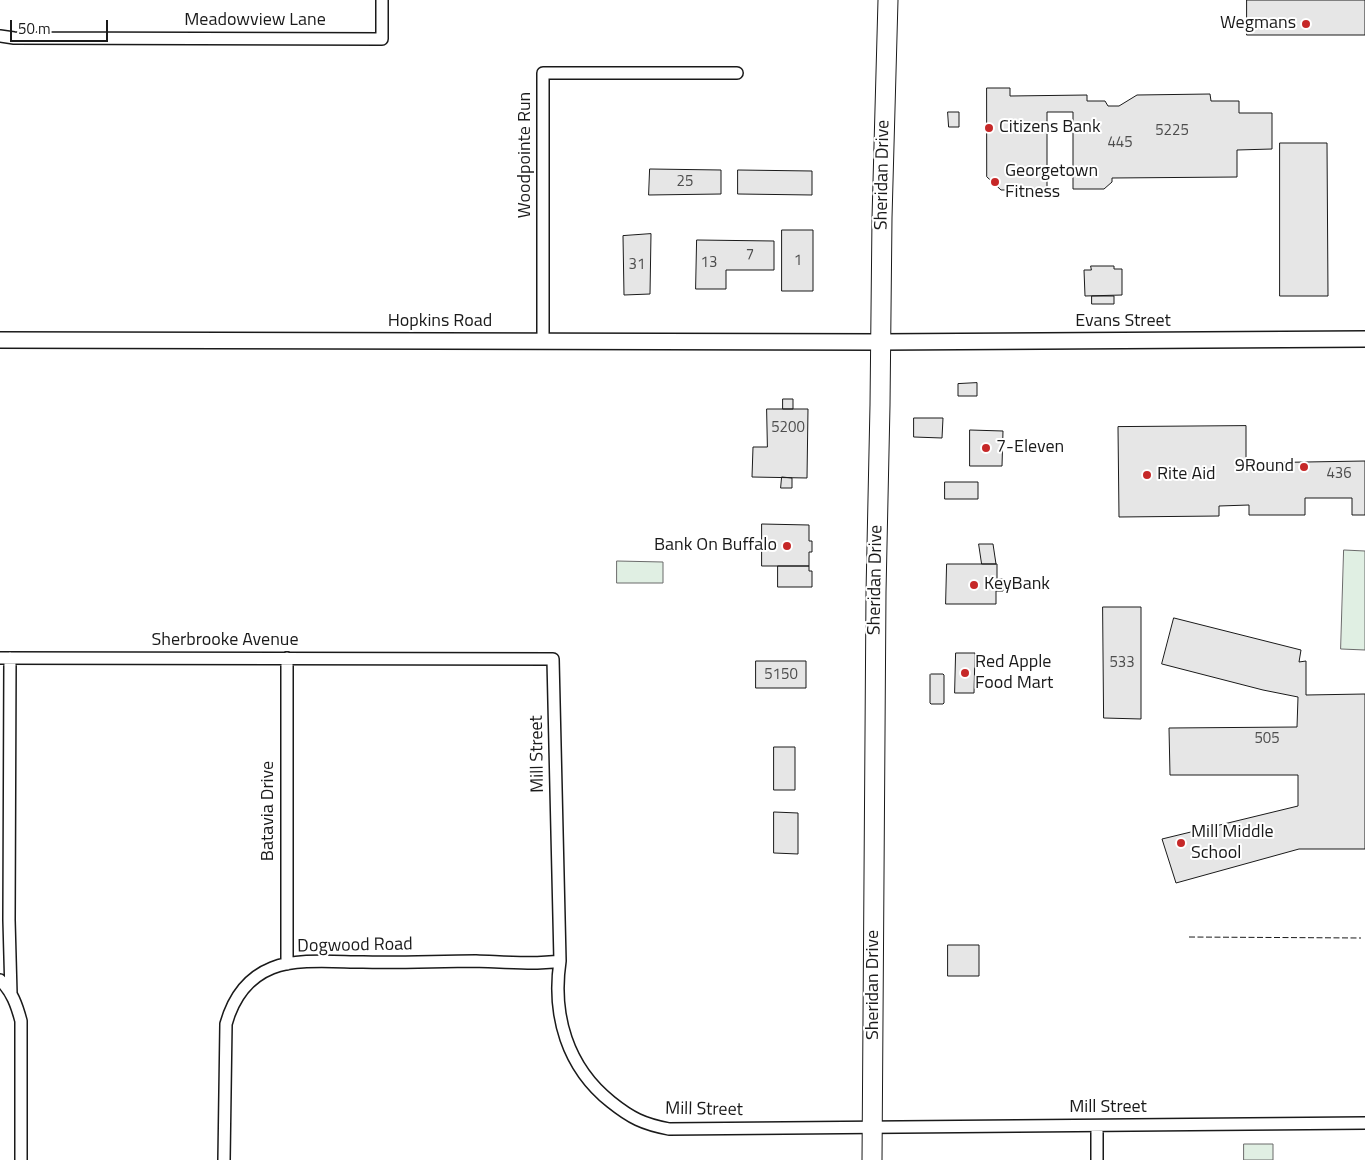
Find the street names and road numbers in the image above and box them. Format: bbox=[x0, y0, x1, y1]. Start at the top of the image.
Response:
street label: Meadowview Lane bbox=[184, 10, 326, 32]
street label: Woodpointe Run bbox=[515, 92, 537, 218]
street label: Sheridan Drive bbox=[871, 120, 895, 230]
street label: Hopkins Road bbox=[388, 311, 492, 333]
street label: Evans Street bbox=[1075, 311, 1171, 333]
street label: Sheridan Drive bbox=[864, 525, 888, 635]
street label: Sherbrooke Avenue bbox=[151, 630, 299, 652]
street label: Mill Street bbox=[527, 715, 549, 793]
street label: Batavia Drive bbox=[258, 761, 280, 861]
street label: Sheridan Drive bbox=[863, 930, 885, 1040]
street label: Dogwood Road bbox=[297, 934, 413, 958]
street label: Mill Street bbox=[1069, 1097, 1147, 1119]
street label: Mill Street bbox=[665, 1099, 743, 1121]

